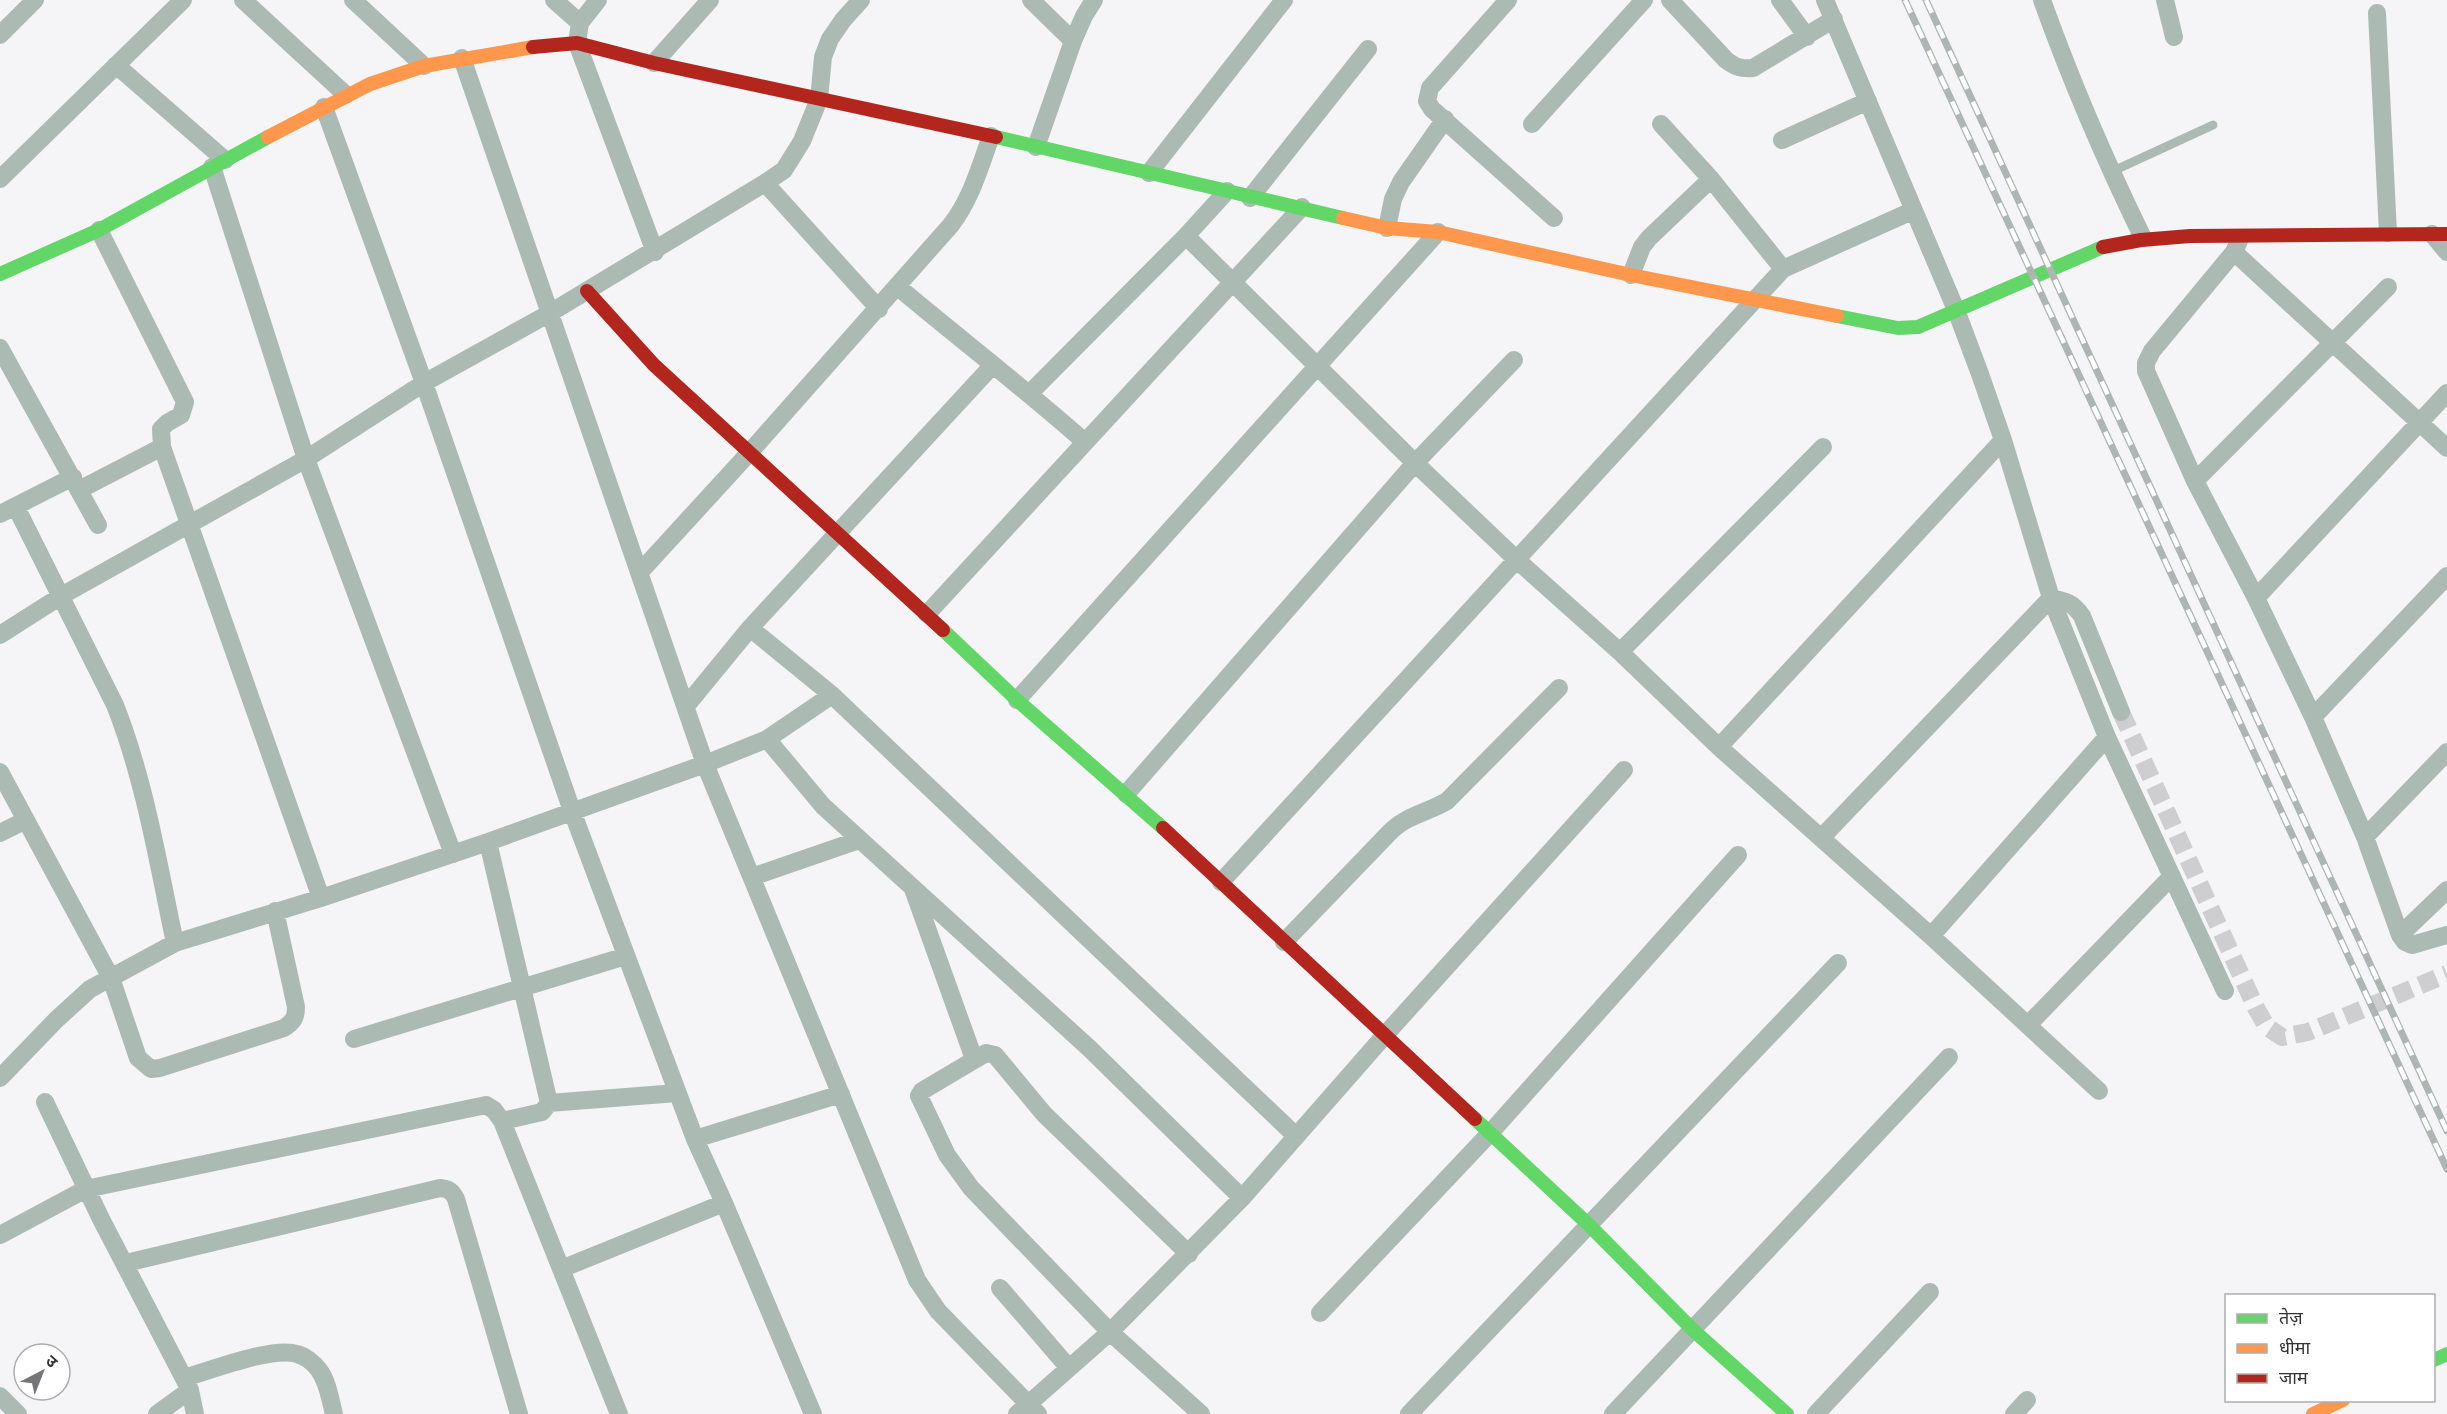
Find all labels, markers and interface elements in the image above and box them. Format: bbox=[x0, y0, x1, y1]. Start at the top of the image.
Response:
legend bbox=[2225, 1294, 2435, 1402]
text: तेज़ bbox=[2279, 1306, 2303, 1328]
text: धीमा bbox=[2279, 1336, 2310, 1358]
north arrow bbox=[12, 1342, 72, 1402]
text: उ bbox=[43, 1350, 63, 1371]
text: जाम bbox=[2279, 1366, 2309, 1388]

